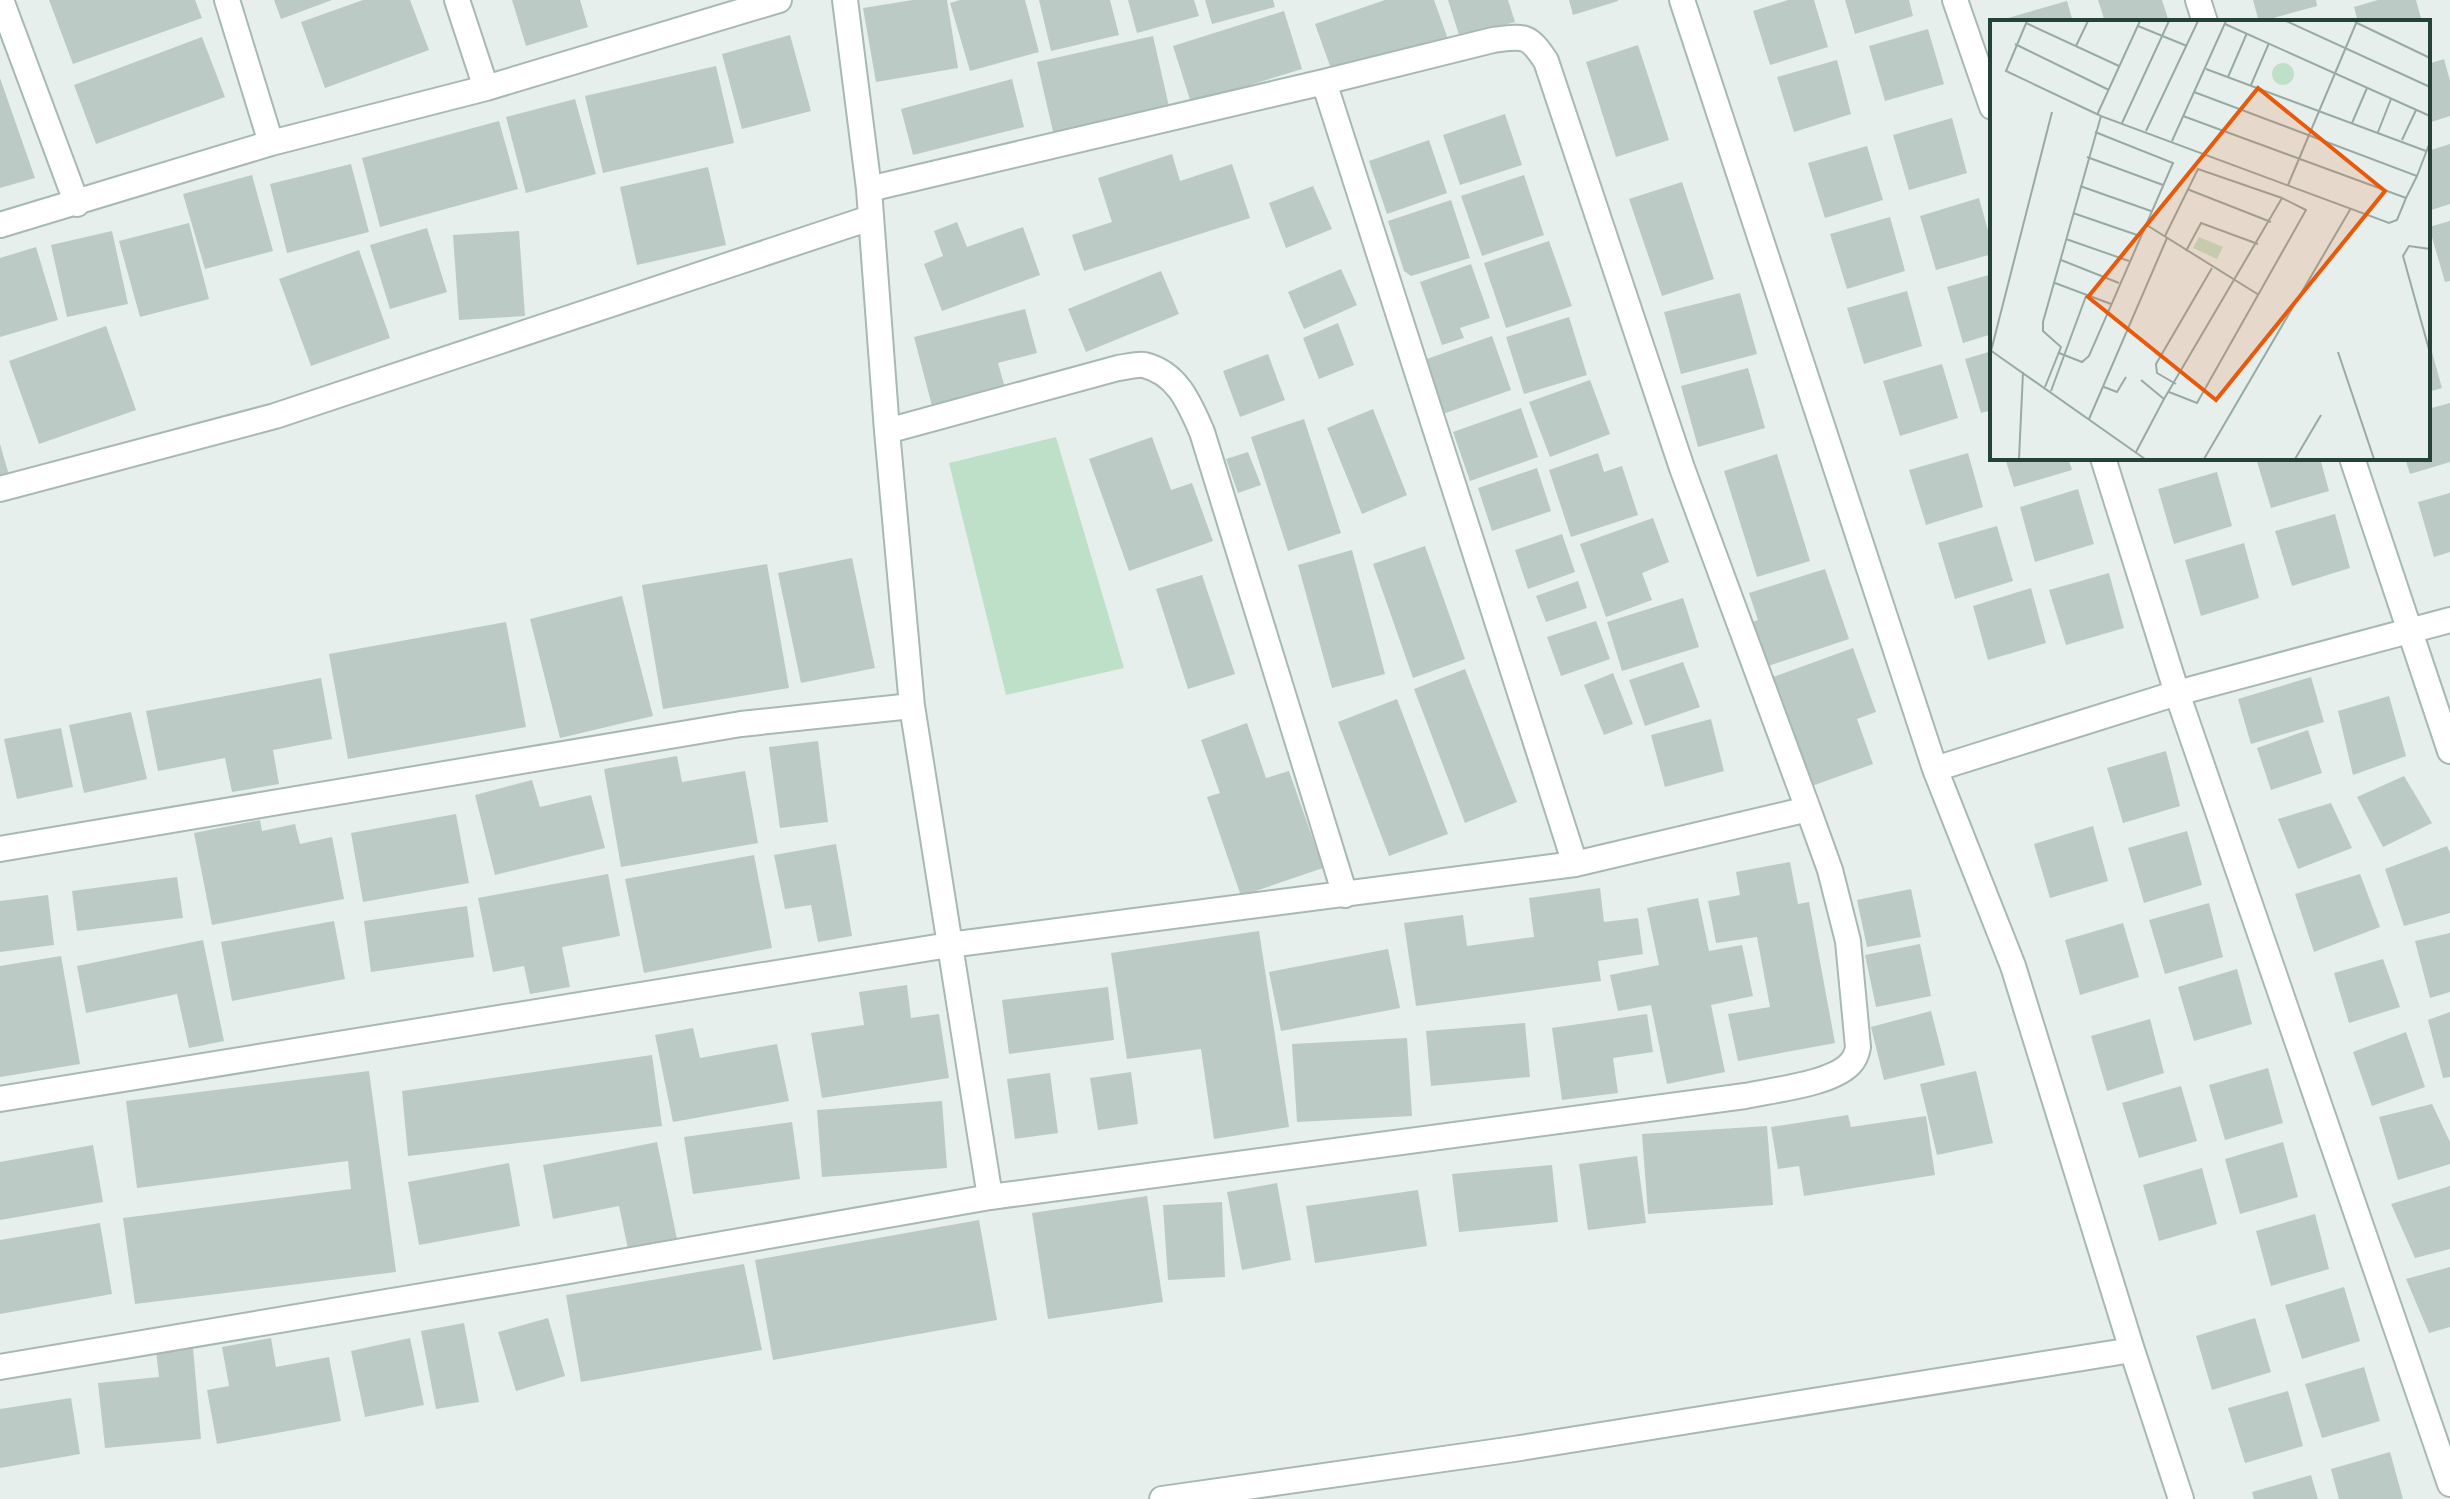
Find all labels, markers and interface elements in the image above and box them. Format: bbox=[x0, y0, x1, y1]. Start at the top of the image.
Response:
inset map bbox=[1990, 20, 2430, 460]

